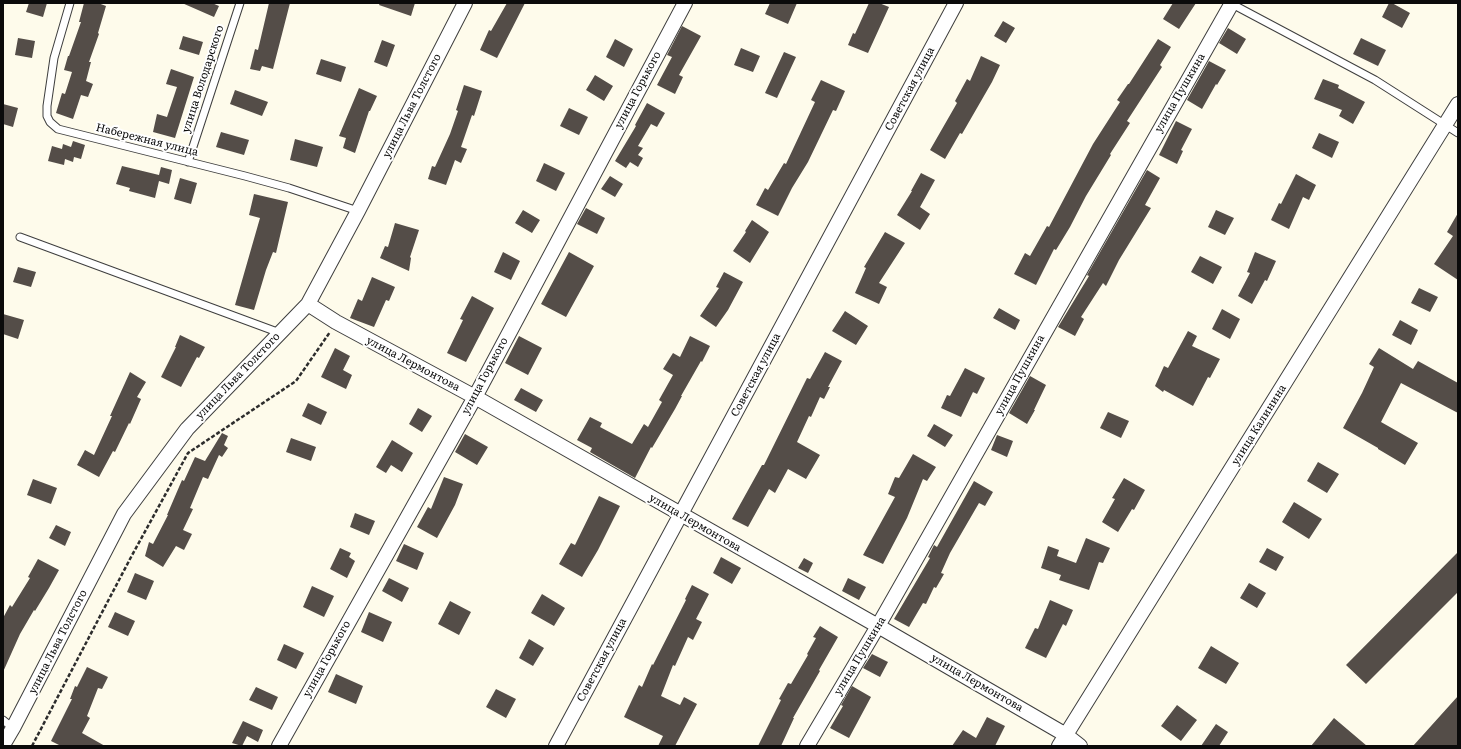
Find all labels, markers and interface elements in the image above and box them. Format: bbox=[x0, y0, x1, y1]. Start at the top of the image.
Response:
street label: улица Володарского bbox=[179, 24, 227, 134]
street label: Советская улица bbox=[882, 45, 938, 133]
street label: улица Горького bbox=[612, 49, 664, 131]
street label: улица Пушкина bbox=[1152, 51, 1208, 135]
street label: улица Льва Толстого bbox=[380, 52, 444, 160]
street label: Набережная улица bbox=[94, 121, 200, 159]
street label: улица Льва Толстого bbox=[193, 330, 283, 422]
street label: Советская улица bbox=[728, 331, 784, 419]
street label: улица Пушкина bbox=[993, 333, 1047, 417]
street label: улица Лермонтова bbox=[364, 334, 462, 394]
street label: улица Горького bbox=[459, 335, 511, 417]
street label: улица Калинина bbox=[1229, 382, 1289, 468]
street label: улица Лермонтова bbox=[647, 491, 743, 555]
street label: улица Льва Толстого bbox=[26, 588, 90, 696]
street label: улица Пушкина bbox=[831, 614, 889, 698]
street label: Советская улица bbox=[574, 616, 630, 704]
street label: улица Горького bbox=[300, 618, 354, 700]
street label: улица Лермонтова bbox=[929, 651, 1025, 715]

